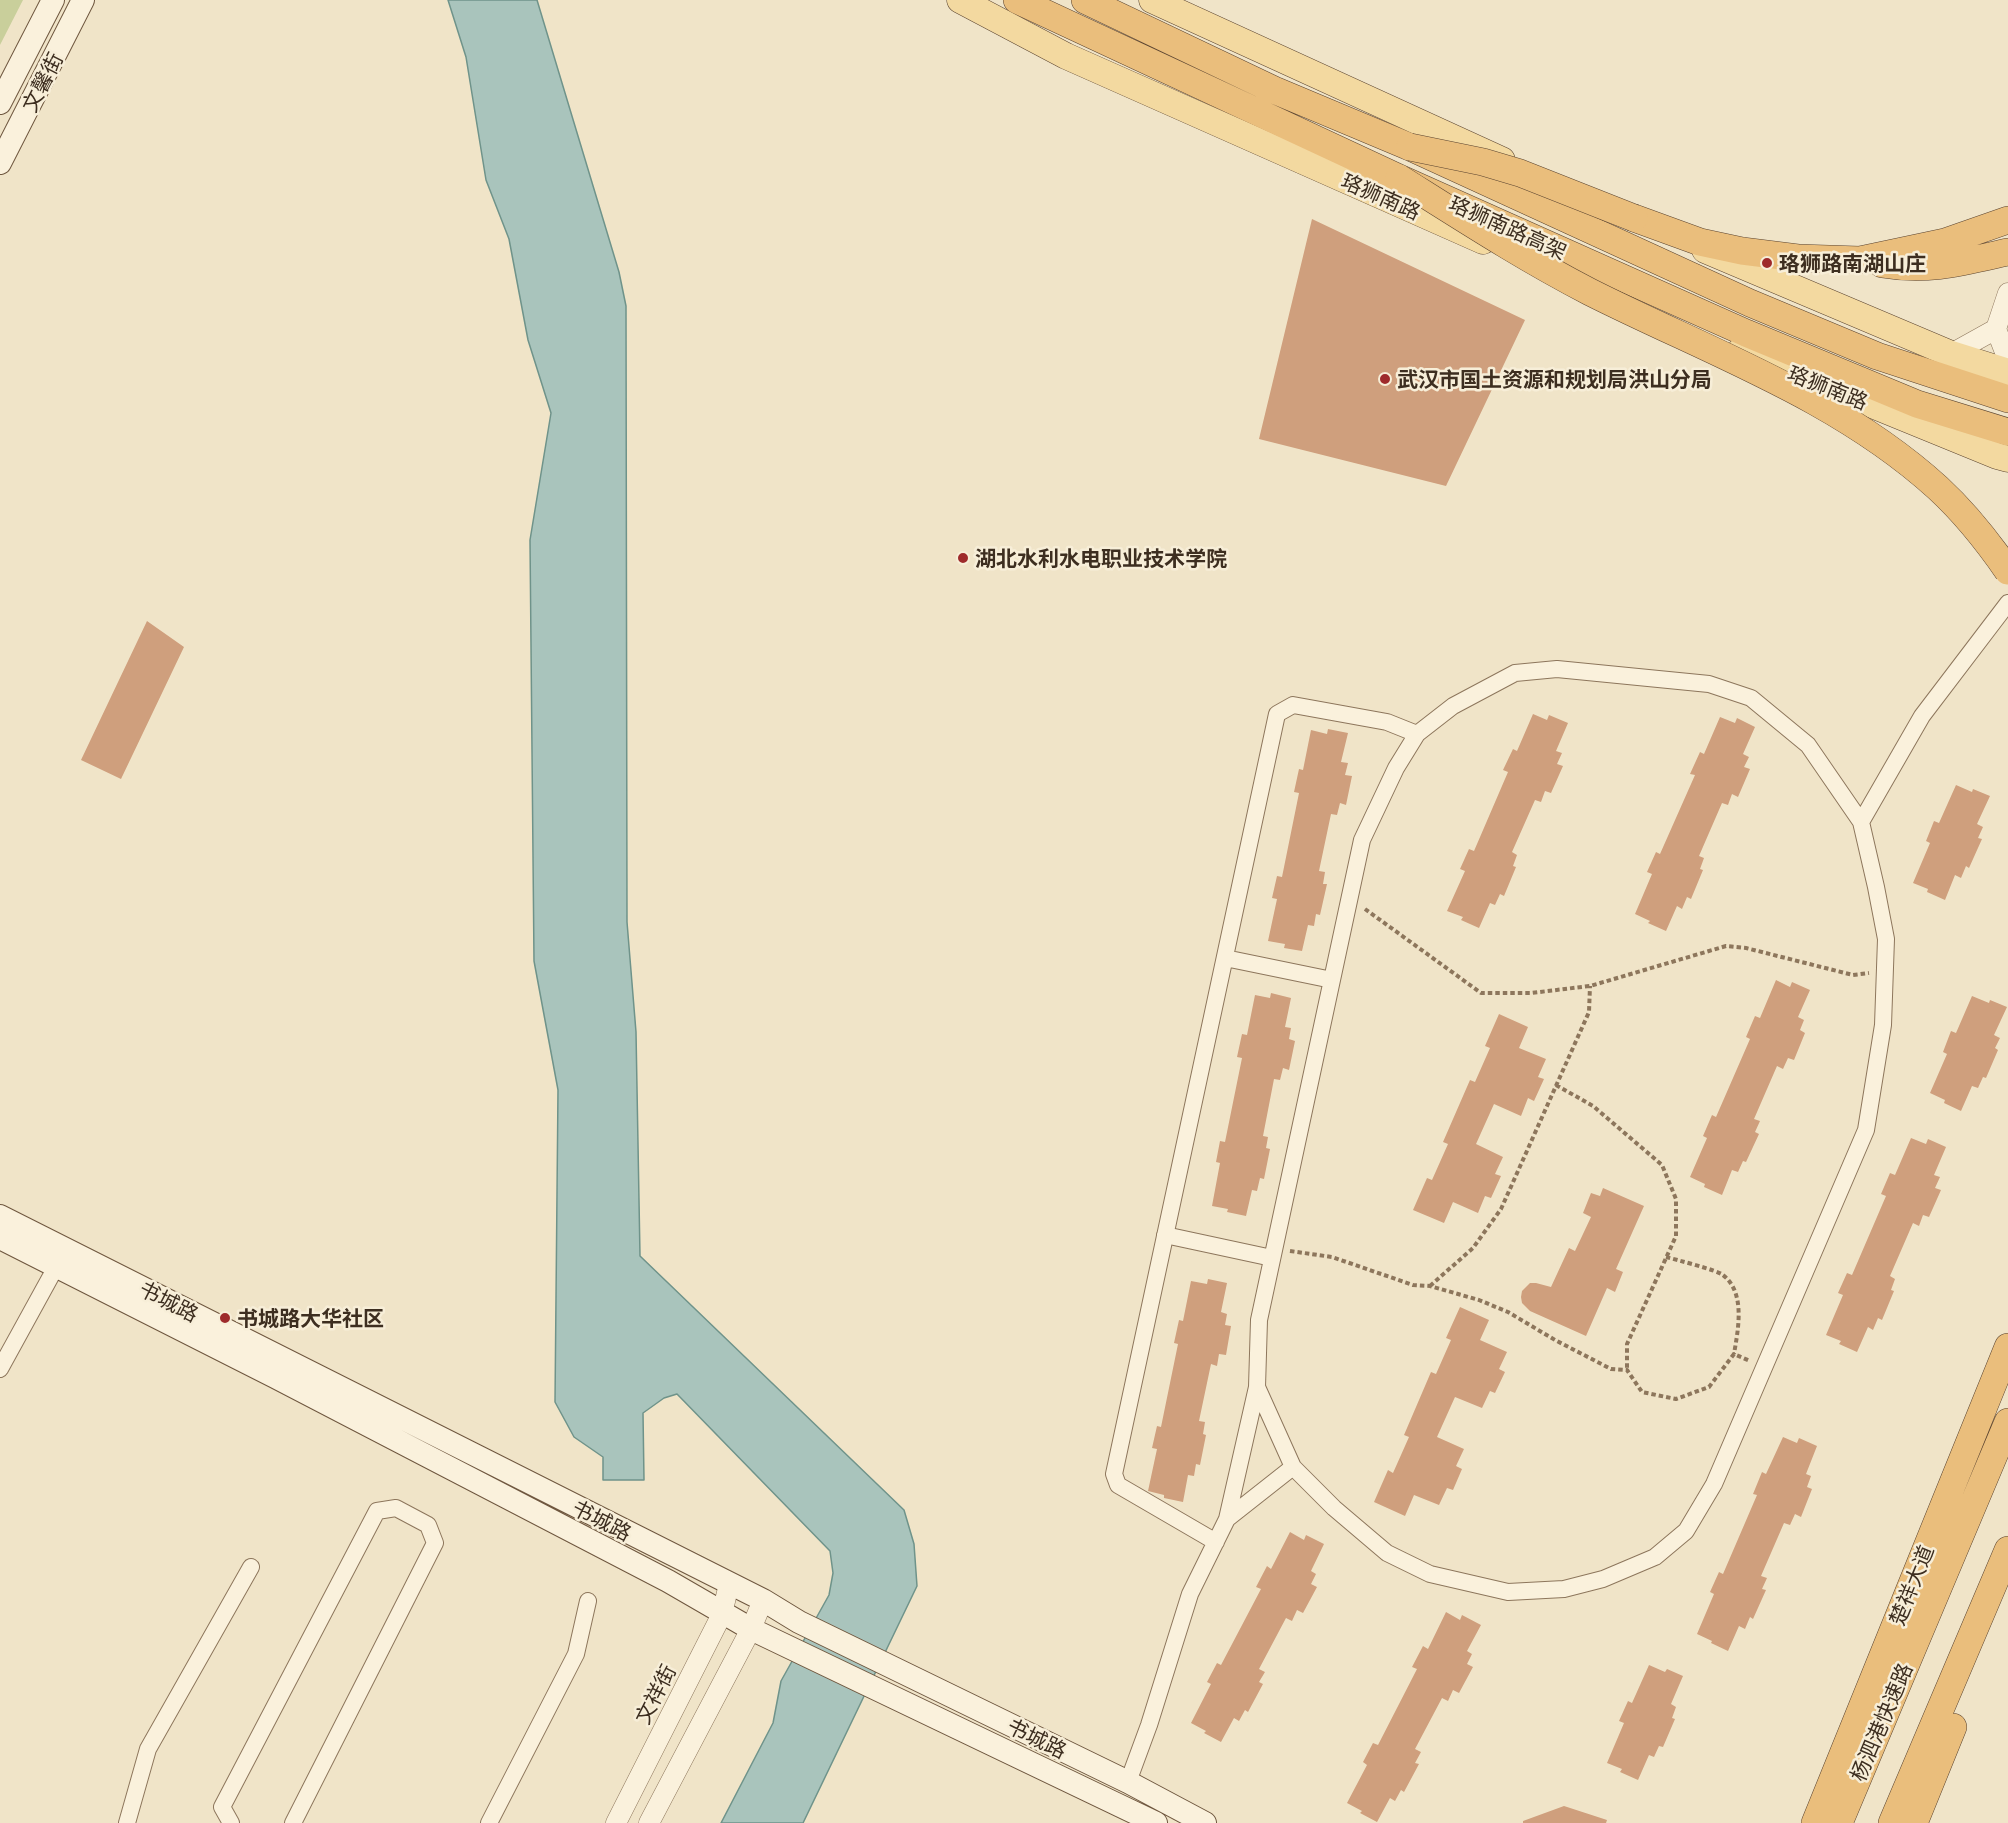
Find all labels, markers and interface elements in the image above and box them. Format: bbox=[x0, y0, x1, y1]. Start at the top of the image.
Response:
street label: 文馨街 bbox=[16, 48, 68, 116]
street label: 珞狮南路 bbox=[1338, 167, 1424, 225]
street label: 珞狮南路高架 bbox=[1445, 190, 1571, 264]
place label: 珞狮路南湖山庄 bbox=[1779, 250, 1926, 276]
marker: 珞狮路南湖山庄 bbox=[1760, 256, 1774, 270]
street label: 珞狮南路 bbox=[1784, 360, 1872, 414]
place label: 武汉市国土资源和规划局洪山分局 bbox=[1397, 366, 1712, 392]
marker: 武汉市国土资源和规划局洪山分局 bbox=[1378, 372, 1392, 386]
place label: 湖北水利水电职业技术学院 bbox=[975, 545, 1227, 571]
marker: 湖北水利水电职业技术学院 bbox=[956, 551, 970, 565]
street label: 书城路 bbox=[135, 1275, 203, 1327]
place label: 书城路大华社区 bbox=[237, 1305, 384, 1331]
marker: 书城路大华社区 bbox=[218, 1311, 232, 1325]
street label: 书城路 bbox=[568, 1494, 636, 1546]
street label: 楚祥大道 bbox=[1884, 1541, 1938, 1629]
street label: 杨泗港快速路 bbox=[1845, 1659, 1917, 1785]
street label: 文祥街 bbox=[629, 1660, 681, 1728]
street label: 书城路 bbox=[1003, 1713, 1071, 1763]

